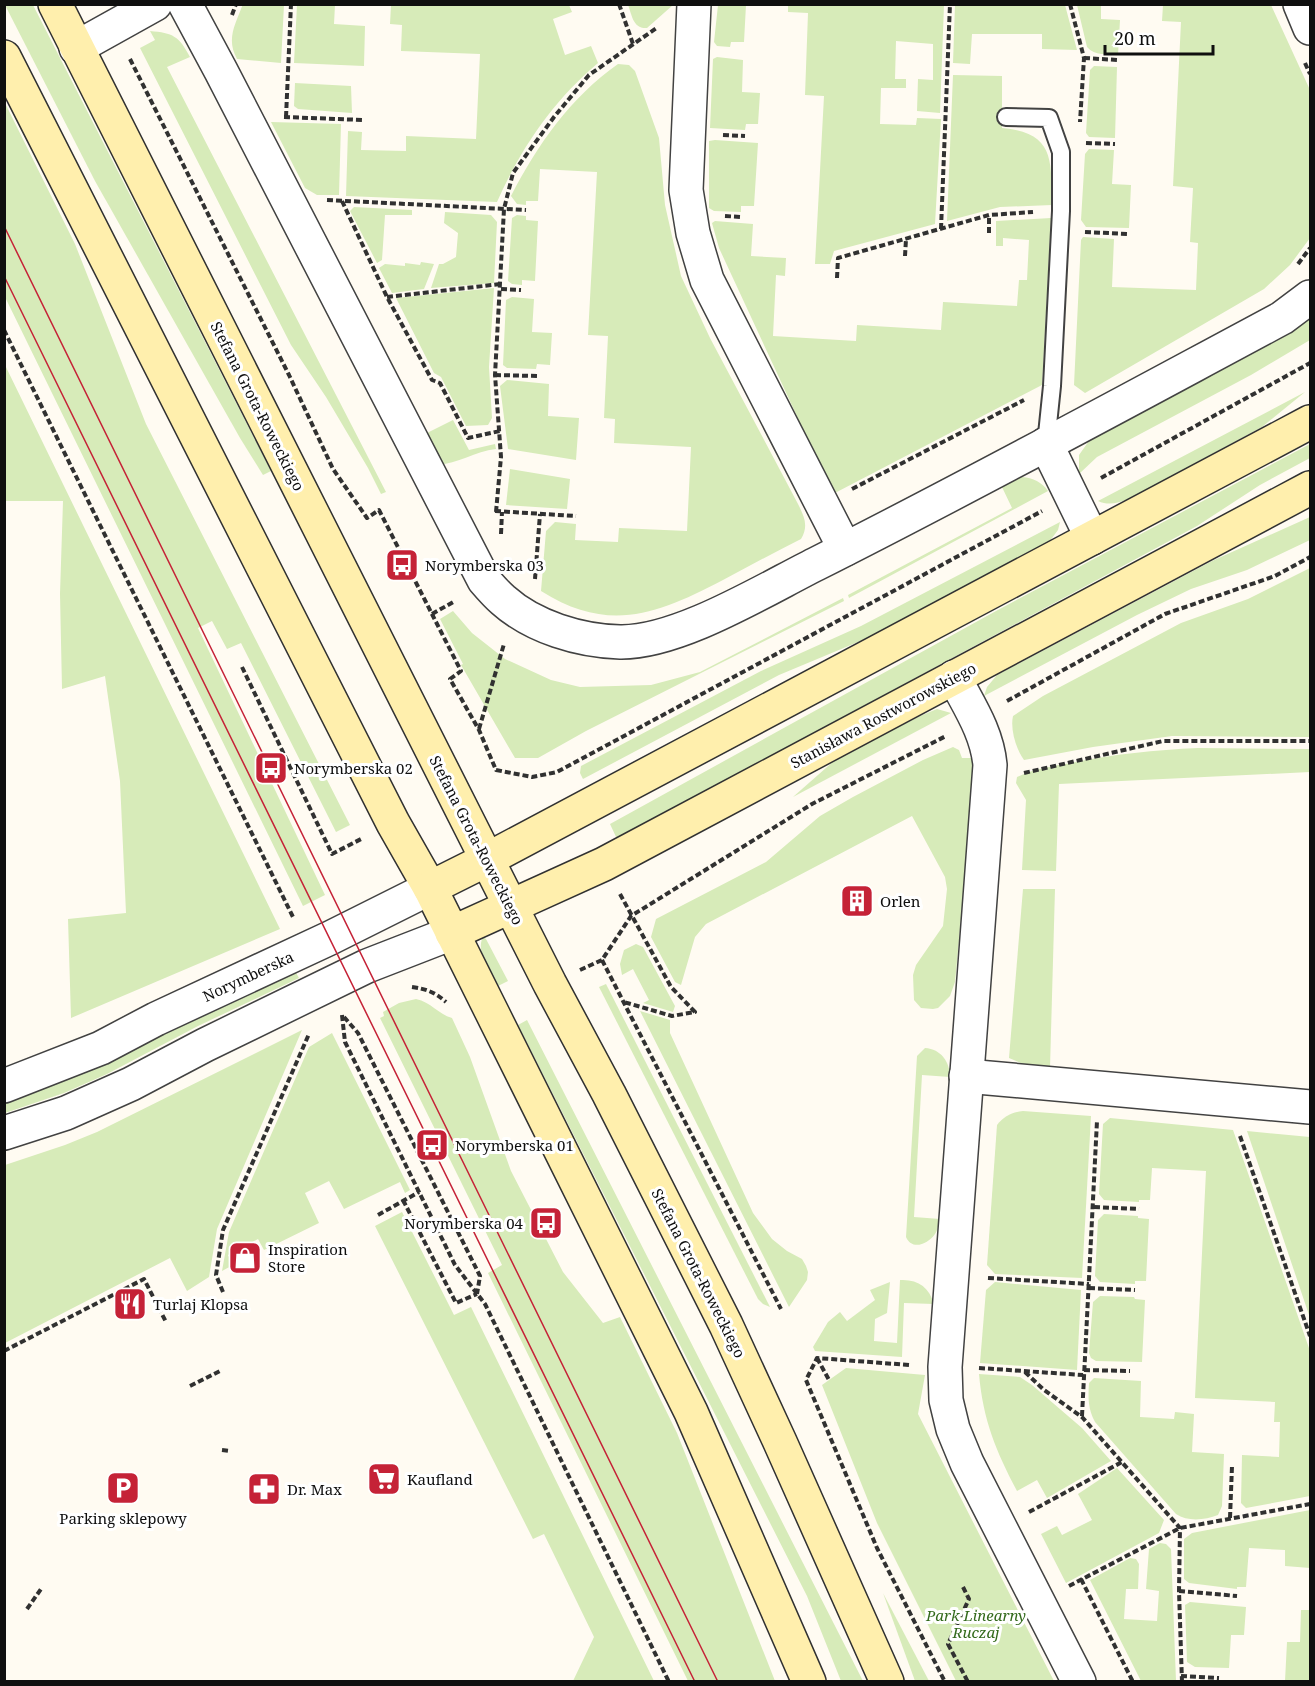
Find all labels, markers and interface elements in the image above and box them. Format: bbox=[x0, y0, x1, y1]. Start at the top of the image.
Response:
scale bar bbox=[1105, 18, 1213, 56]
text: 20 m bbox=[1114, 26, 1156, 50]
street label: Stefana Grota-Roweckiego bbox=[207, 318, 309, 494]
bus stop icon: Norymberska 03 bbox=[384, 547, 420, 583]
place label: Norymberska 03 bbox=[425, 555, 544, 575]
street label: Stanisława Rostworowskiego bbox=[787, 657, 979, 773]
bus stop icon: Norymberska 02 bbox=[253, 750, 289, 786]
street label: Stefana Grota-Roweckiego bbox=[426, 752, 528, 928]
place label: Norymberska 02 bbox=[294, 758, 413, 778]
building icon: Orlen bbox=[839, 883, 875, 919]
place label: Orlen bbox=[880, 891, 921, 911]
street label: Norymberska bbox=[199, 946, 297, 1006]
bus stop icon: Norymberska 01 bbox=[414, 1127, 450, 1163]
place label: Norymberska 01 bbox=[455, 1135, 574, 1155]
street label: Stefana Grota-Roweckiego bbox=[648, 1185, 750, 1361]
bus stop icon: Norymberska 04 bbox=[528, 1205, 564, 1241]
place label: Norymberska 04 bbox=[404, 1213, 524, 1233]
place label: Inspiration Store bbox=[268, 1239, 348, 1276]
shop icon: Inspiration Store bbox=[227, 1240, 263, 1276]
restaurant icon: Turlaj Klopsa bbox=[112, 1286, 148, 1322]
place label: Turlaj Klopsa bbox=[153, 1294, 249, 1314]
supermarket icon: Kaufland bbox=[366, 1461, 402, 1497]
place label: Kaufland bbox=[407, 1469, 473, 1489]
parking icon: Parking sklepowy bbox=[105, 1470, 141, 1506]
pharmacy icon: Dr. Max bbox=[246, 1471, 282, 1507]
place label: Dr. Max bbox=[287, 1479, 342, 1499]
place label: Parking sklepowy bbox=[59, 1508, 187, 1528]
park label: Park Linearny Ruczaj bbox=[925, 1605, 1026, 1642]

